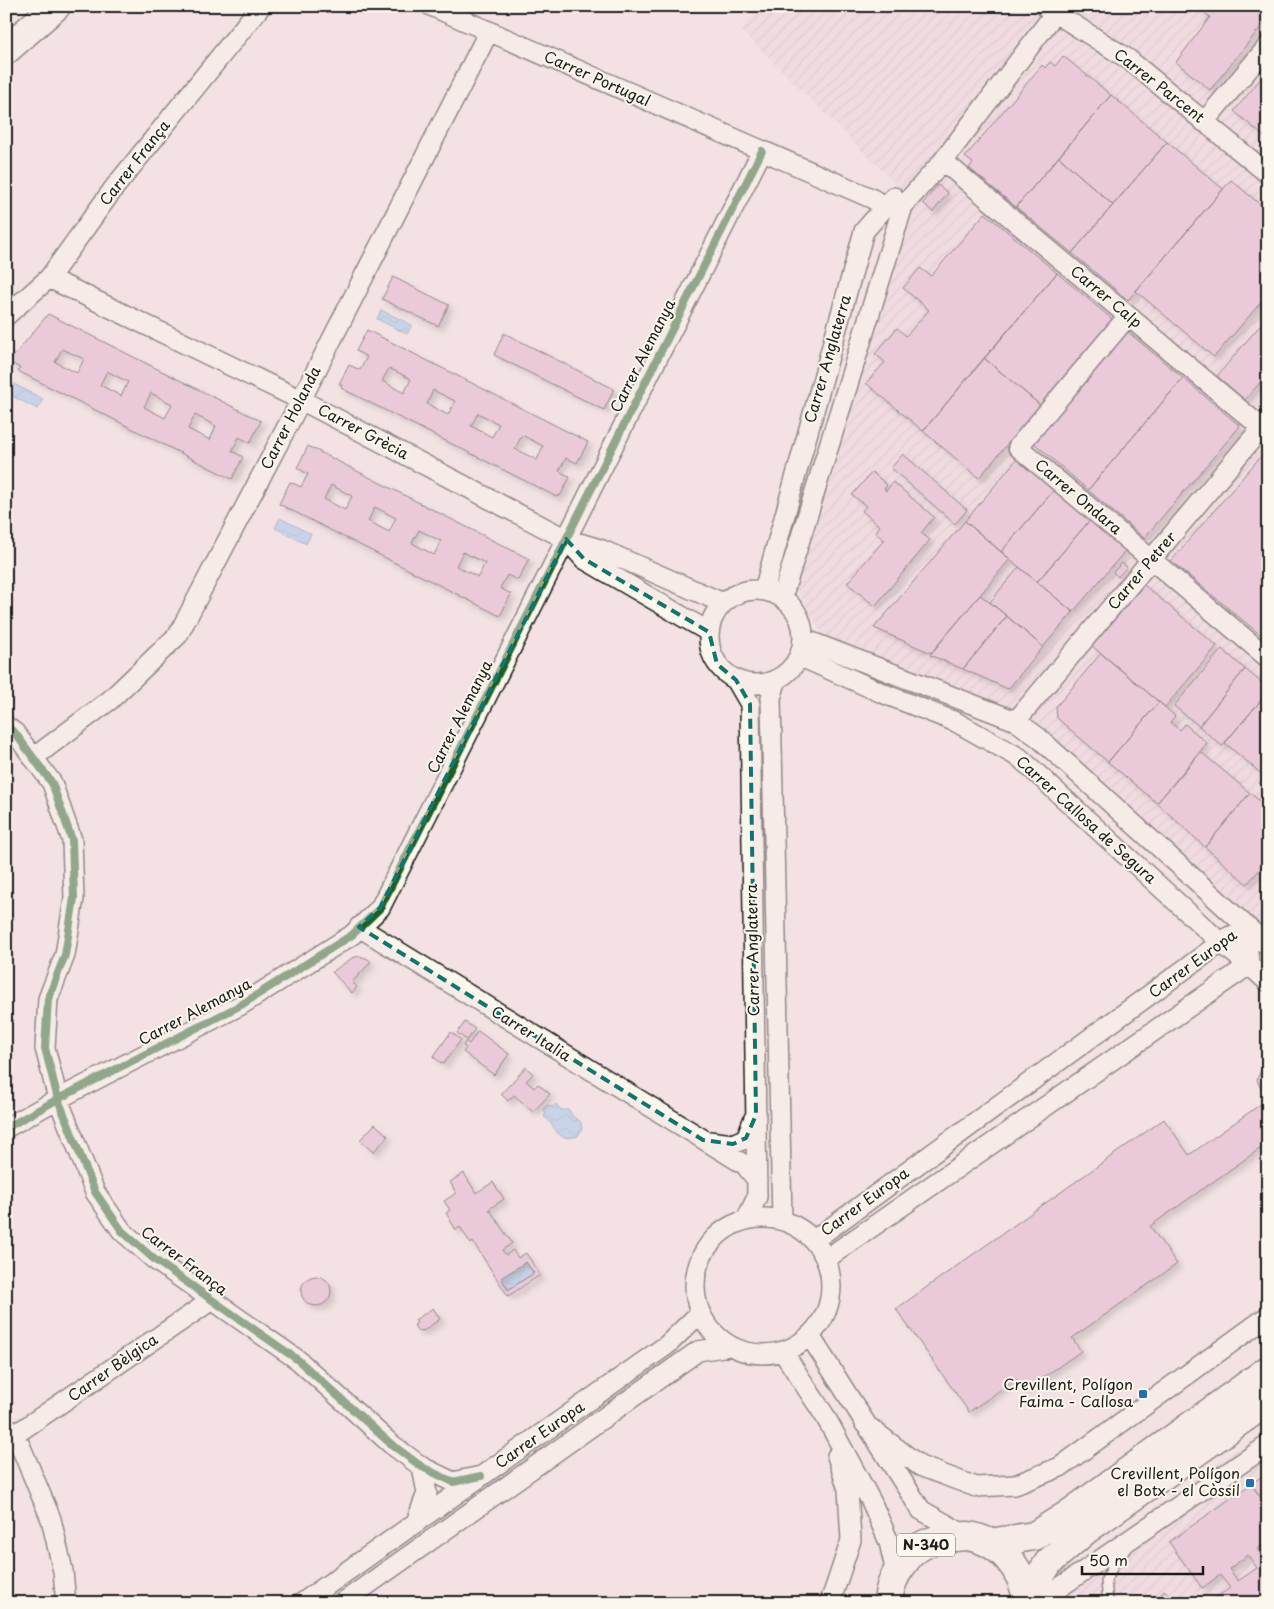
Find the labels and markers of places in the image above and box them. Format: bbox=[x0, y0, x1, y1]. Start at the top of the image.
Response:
place label: Crevillent, Polígon Faima - Callosa bbox=[1003, 1372, 1134, 1412]
marker: Crevillent, Polígon Faima - Callosa bbox=[1137, 1388, 1149, 1400]
place label: Crevillent, Polígon el Botx - el Còssil bbox=[1110, 1461, 1240, 1501]
marker: Crevillent, Polígon el Botx - el Còssil bbox=[1244, 1477, 1256, 1489]

